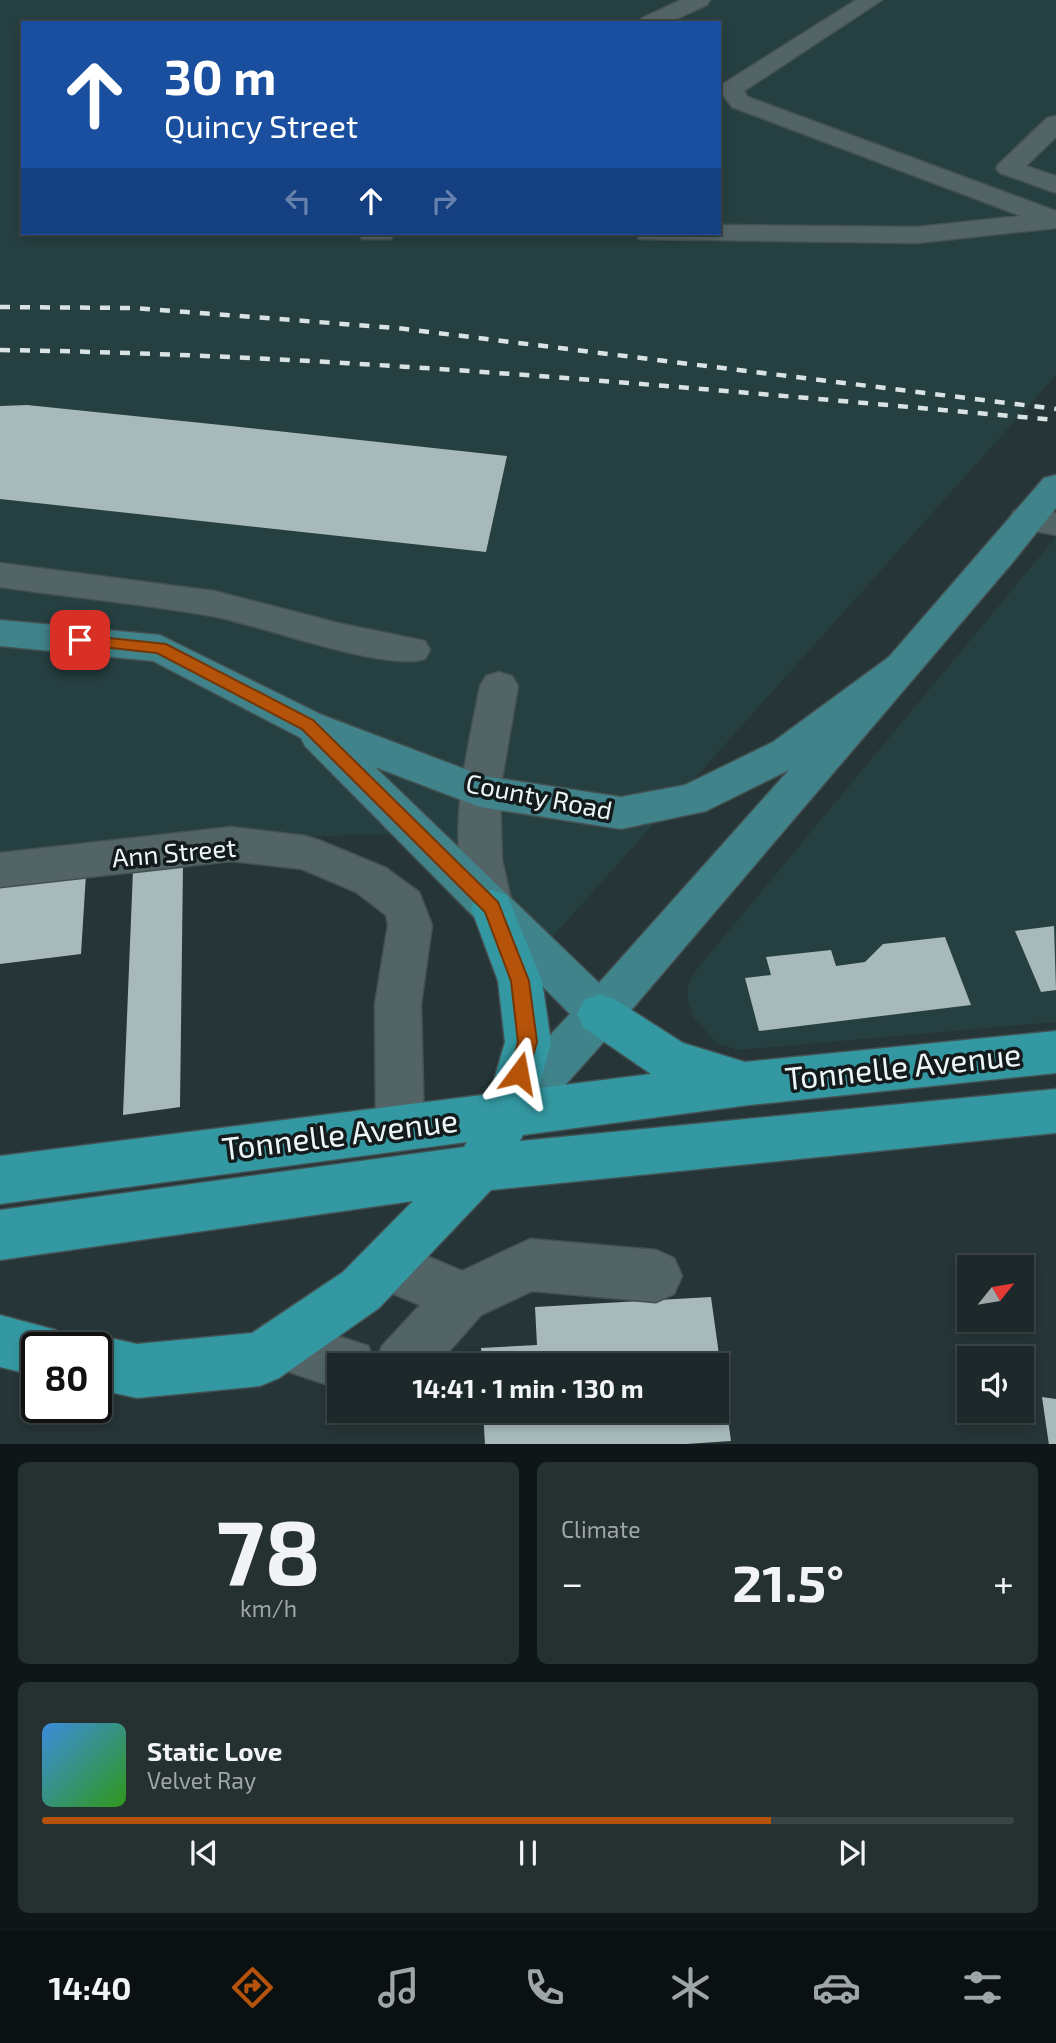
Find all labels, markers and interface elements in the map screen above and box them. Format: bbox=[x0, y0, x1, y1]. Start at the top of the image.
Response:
text: 30 m bbox=[164, 46, 276, 105]
icon: ahead bbox=[49, 49, 140, 140]
text: Quincy Street bbox=[164, 106, 358, 144]
icon: left bbox=[279, 182, 317, 220]
icon: ahead bbox=[352, 182, 390, 220]
icon: right bbox=[425, 182, 463, 220]
pin bbox=[50, 610, 110, 670]
icon: arrive bbox=[61, 621, 99, 659]
street label: County Road bbox=[464, 766, 615, 825]
street label: Ann Street bbox=[111, 831, 237, 872]
street label: Tonnelle Avenue bbox=[783, 1034, 1023, 1096]
position arrow bbox=[482, 1036, 556, 1110]
street label: Tonnelle Avenue bbox=[220, 1100, 460, 1166]
north arrow bbox=[957, 1255, 1034, 1332]
map controls bbox=[957, 1255, 1034, 1423]
speed limit sign: 80 bbox=[21, 1332, 112, 1423]
button: sound bbox=[957, 1346, 1034, 1423]
text: 14:41 · 1 min · 130 m bbox=[412, 1372, 644, 1403]
text: 78 bbox=[216, 1494, 321, 1603]
text: Climate bbox=[561, 1515, 641, 1543]
text: 21.5° bbox=[732, 1550, 844, 1612]
text: − bbox=[561, 1559, 583, 1605]
text: + bbox=[993, 1559, 1014, 1605]
text: km/h bbox=[240, 1594, 297, 1622]
text: Static Love bbox=[147, 1735, 283, 1766]
text: Velvet Ray bbox=[147, 1766, 256, 1794]
icon: previous bbox=[185, 1834, 223, 1872]
icon: pause bbox=[509, 1834, 547, 1872]
icon: next bbox=[833, 1834, 871, 1872]
icon: directions bbox=[228, 1963, 277, 2012]
icon: music bbox=[374, 1963, 423, 2012]
icon: phone bbox=[520, 1963, 569, 2012]
icon: climate bbox=[666, 1963, 715, 2012]
icon: car bbox=[812, 1963, 861, 2012]
icon: filters bbox=[958, 1963, 1007, 2012]
text: 14:40 bbox=[48, 1968, 132, 2006]

